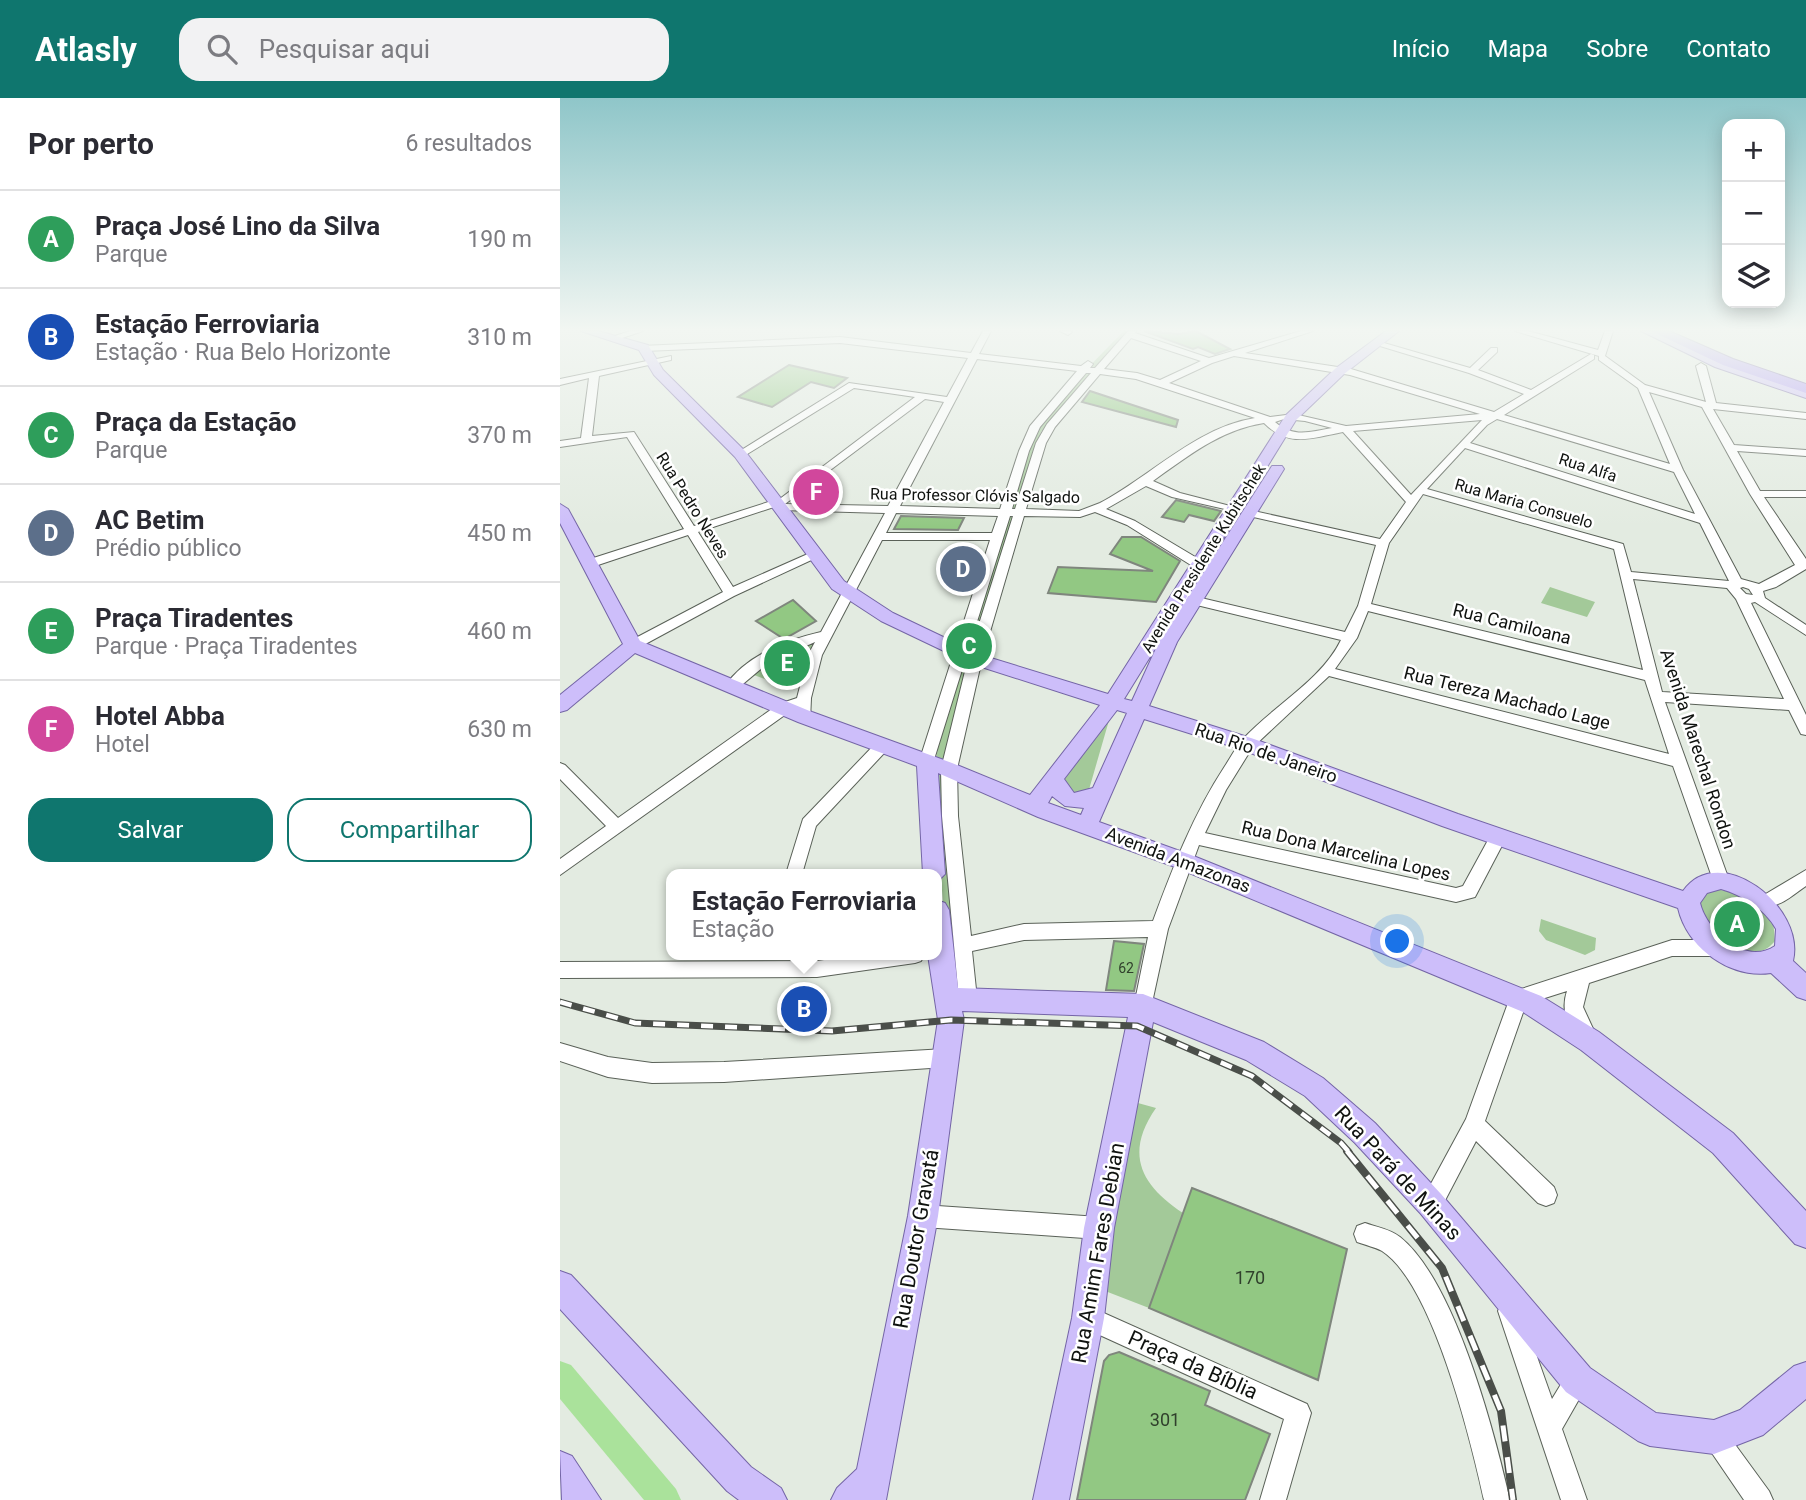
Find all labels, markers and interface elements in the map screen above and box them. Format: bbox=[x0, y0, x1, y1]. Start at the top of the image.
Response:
search box bbox=[179, 18, 669, 81]
text: Atlasly bbox=[35, 30, 137, 69]
icon: search bbox=[203, 30, 241, 68]
text: Pesquisar aqui bbox=[259, 34, 430, 64]
text: Início bbox=[1392, 35, 1450, 63]
text: Mapa bbox=[1488, 35, 1548, 63]
text: Sobre bbox=[1586, 35, 1648, 63]
text: Contato bbox=[1686, 35, 1771, 63]
map controls bbox=[1722, 119, 1785, 308]
button: + bbox=[1722, 119, 1785, 182]
text: Por perto bbox=[28, 126, 154, 161]
text: 6 resultados bbox=[405, 130, 532, 157]
button: − bbox=[1722, 182, 1785, 245]
text: Praça José Lino da Silva bbox=[95, 211, 380, 241]
text: A bbox=[43, 226, 59, 253]
text: 190 m bbox=[467, 226, 532, 253]
text: Parque bbox=[95, 241, 167, 268]
button: layers bbox=[1722, 245, 1785, 308]
text: Estação Ferroviaria bbox=[95, 309, 320, 339]
text: B bbox=[44, 324, 58, 351]
text: 310 m bbox=[467, 324, 532, 351]
text: Estação · Rua Belo Horizonte bbox=[95, 339, 391, 366]
text: Praça da Estação bbox=[95, 407, 297, 437]
text: C bbox=[43, 422, 59, 449]
text: 370 m bbox=[467, 422, 532, 449]
text: Parque bbox=[95, 437, 167, 464]
street label: Rua Pedro Neves bbox=[652, 449, 733, 562]
street label: Rua Alfa bbox=[1556, 449, 1619, 486]
street label: Avenida Presidente Kubitschek bbox=[1137, 459, 1270, 656]
pin: F bbox=[793, 466, 839, 518]
street label: Rua Maria Consuelo bbox=[1453, 475, 1595, 532]
street label: Rua Professor Clóvis Salgado bbox=[870, 484, 1080, 507]
text: AC Betim bbox=[95, 505, 205, 535]
text: D bbox=[44, 520, 58, 547]
text: 450 m bbox=[467, 520, 532, 547]
text: Prédio público bbox=[95, 535, 242, 562]
pin: D bbox=[940, 543, 986, 595]
street label: Rua Camiloana bbox=[1451, 599, 1573, 648]
text: Praça Tiradentes bbox=[95, 603, 293, 633]
text: E bbox=[45, 618, 57, 645]
text: 460 m bbox=[467, 618, 532, 645]
pin: C bbox=[946, 620, 992, 672]
text: Parque · Praça Tiradentes bbox=[95, 633, 358, 660]
pin: E bbox=[764, 637, 810, 689]
street label: Avenida Marechal Rondon bbox=[1656, 646, 1741, 851]
street label: Rua Tereza Machado Lage bbox=[1402, 662, 1612, 733]
text: Hotel Abba bbox=[95, 701, 225, 731]
text: F bbox=[45, 716, 57, 743]
text: 630 m bbox=[467, 716, 532, 743]
street label: Rua Rio de Janeiro bbox=[1192, 718, 1340, 787]
text: Hotel bbox=[95, 731, 150, 758]
button: Salvar bbox=[28, 798, 273, 862]
button: Compartilhar bbox=[287, 798, 532, 862]
street label: Rua Dona Marcelina Lopes bbox=[1240, 816, 1453, 885]
street label: Avenida Amazonas bbox=[1103, 822, 1254, 897]
popup bbox=[666, 869, 942, 960]
text: Estação Ferroviaria bbox=[692, 886, 916, 916]
pin: A bbox=[1714, 898, 1760, 950]
text: Estação bbox=[692, 916, 774, 943]
your location bbox=[1380, 924, 1414, 958]
house number: 62 bbox=[1118, 960, 1134, 976]
pin: B bbox=[781, 983, 827, 1035]
street label: Rua Pará de Minas bbox=[1330, 1101, 1466, 1245]
street label: Rua Amim Fares Debian bbox=[1067, 1141, 1129, 1365]
street label: Rua Doutor Gravatá bbox=[888, 1148, 944, 1330]
house number: 170 bbox=[1235, 1267, 1265, 1288]
street label: Praça da Bíblia bbox=[1125, 1326, 1261, 1404]
house number: 301 bbox=[1150, 1409, 1180, 1430]

